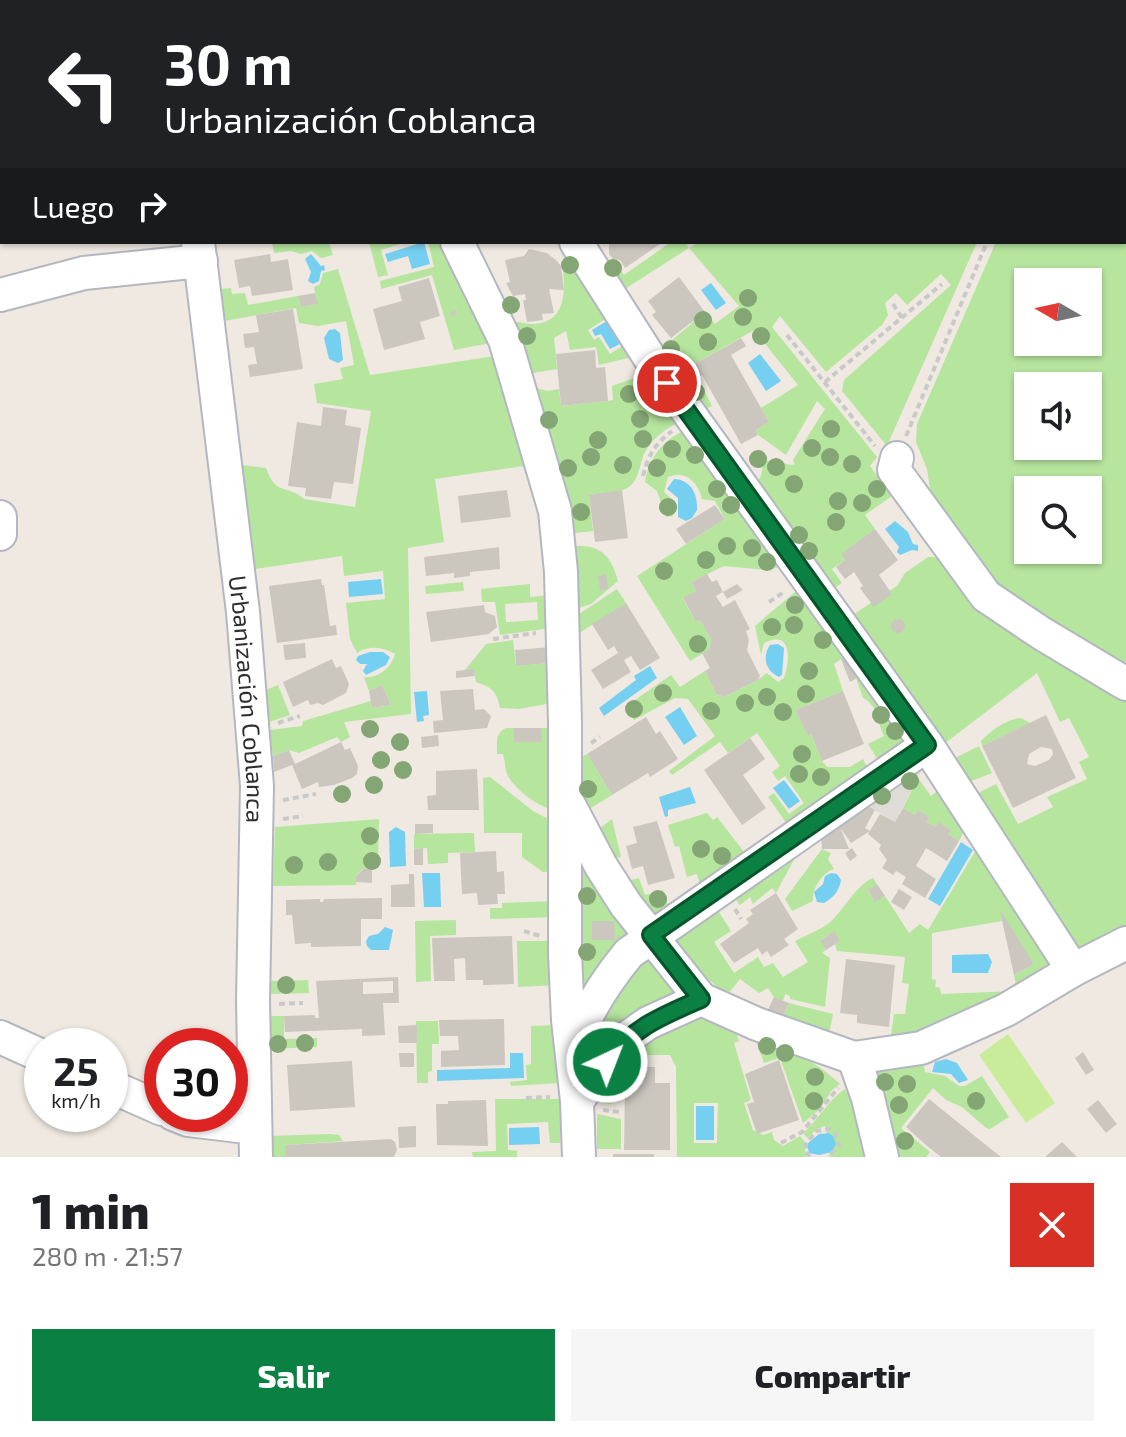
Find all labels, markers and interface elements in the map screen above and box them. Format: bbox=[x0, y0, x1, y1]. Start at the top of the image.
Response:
text: 30 m bbox=[164, 29, 293, 96]
icon: left bbox=[32, 32, 136, 136]
text: Urbanización Coblanca bbox=[164, 97, 537, 140]
icon: right bbox=[130, 184, 174, 228]
text: Luego bbox=[32, 188, 114, 224]
north arrow bbox=[1014, 268, 1102, 356]
map controls bbox=[1014, 268, 1102, 564]
pin bbox=[633, 349, 701, 417]
icon: arrive bbox=[645, 361, 689, 405]
button: sound bbox=[1014, 372, 1102, 460]
button: search bbox=[1014, 476, 1102, 564]
street label: Urbanización Coblanca bbox=[224, 573, 272, 823]
position arrow bbox=[565, 1020, 649, 1104]
speed limit sign: 30 bbox=[144, 1028, 248, 1132]
text: 25 bbox=[53, 1046, 99, 1094]
text: km/h bbox=[51, 1088, 101, 1112]
text: 1 min bbox=[32, 1181, 150, 1239]
button: close bbox=[1010, 1183, 1094, 1267]
text: 280 m · 21:57 bbox=[32, 1240, 183, 1271]
button: Salir bbox=[32, 1329, 555, 1421]
button: Compartir bbox=[571, 1329, 1094, 1421]

